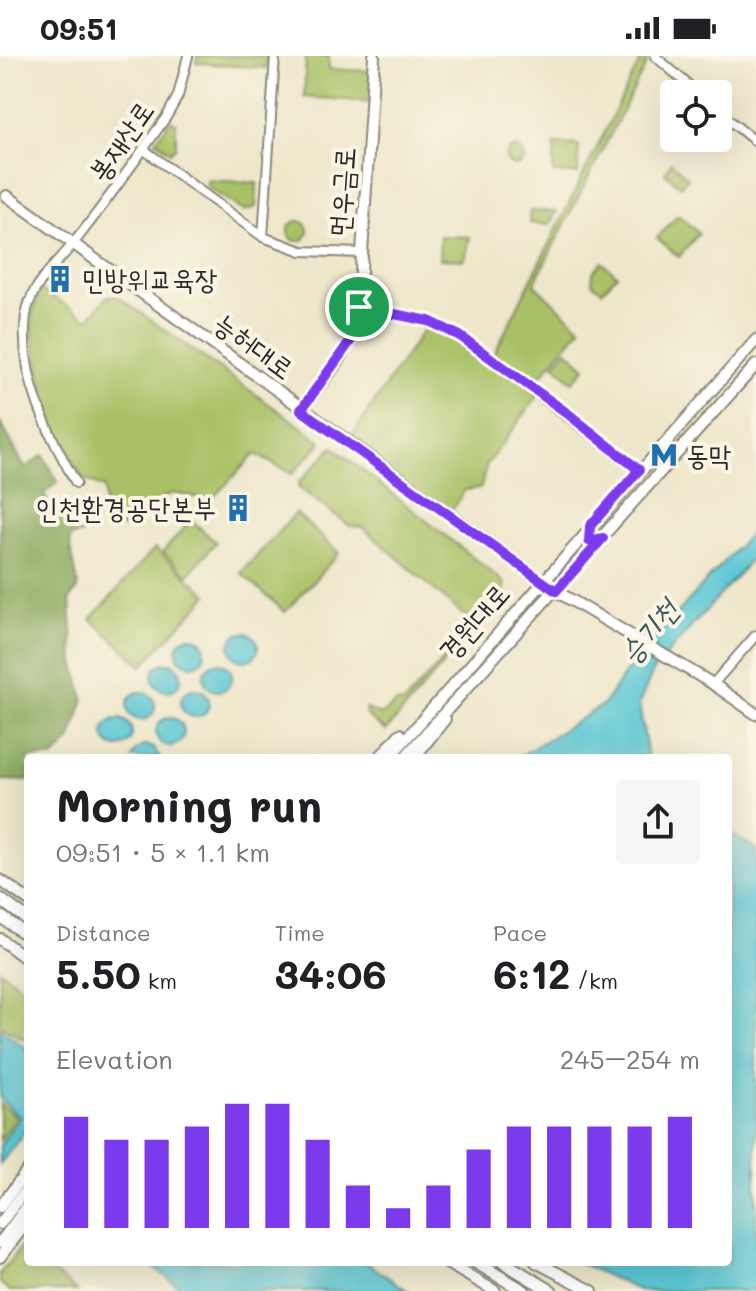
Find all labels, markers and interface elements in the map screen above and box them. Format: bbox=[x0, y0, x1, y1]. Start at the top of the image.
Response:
text: 09:51 bbox=[40, 8, 118, 48]
map controls bbox=[660, 80, 732, 152]
button: locate bbox=[660, 80, 732, 152]
street label: 봉재산로 bbox=[80, 93, 161, 188]
street label: 먼우금로 bbox=[320, 146, 362, 238]
place label: 민방위교육장 bbox=[82, 260, 218, 296]
building icon: 민방위교육장 bbox=[45, 264, 75, 294]
pin bbox=[325, 273, 393, 341]
icon: arrive bbox=[337, 285, 381, 329]
street label: 능허대로 bbox=[208, 304, 302, 386]
place label: 동막 bbox=[686, 436, 732, 472]
metro station icon: 동막 bbox=[649, 440, 679, 470]
place label: 인천환경공단본부 bbox=[36, 489, 216, 525]
building icon: 인천환경공단본부 bbox=[223, 493, 253, 523]
street label: 경원대로 bbox=[430, 576, 516, 667]
water label: 승기천 bbox=[609, 588, 688, 671]
text: Morning run bbox=[56, 776, 322, 833]
button: share bbox=[616, 780, 700, 864]
text: 09:51 · 5 × 1.1 km bbox=[56, 835, 270, 869]
text: Distance bbox=[56, 918, 151, 947]
text: Time bbox=[275, 918, 325, 947]
text: Pace bbox=[493, 918, 547, 947]
text: 5.50 bbox=[56, 947, 141, 999]
text: 34:06 bbox=[275, 947, 387, 999]
text: 6:12 bbox=[493, 947, 570, 999]
text: km bbox=[141, 966, 177, 995]
text: /km bbox=[570, 966, 618, 995]
text: Elevation bbox=[56, 1042, 173, 1076]
text: 245–254 m bbox=[560, 1042, 700, 1076]

